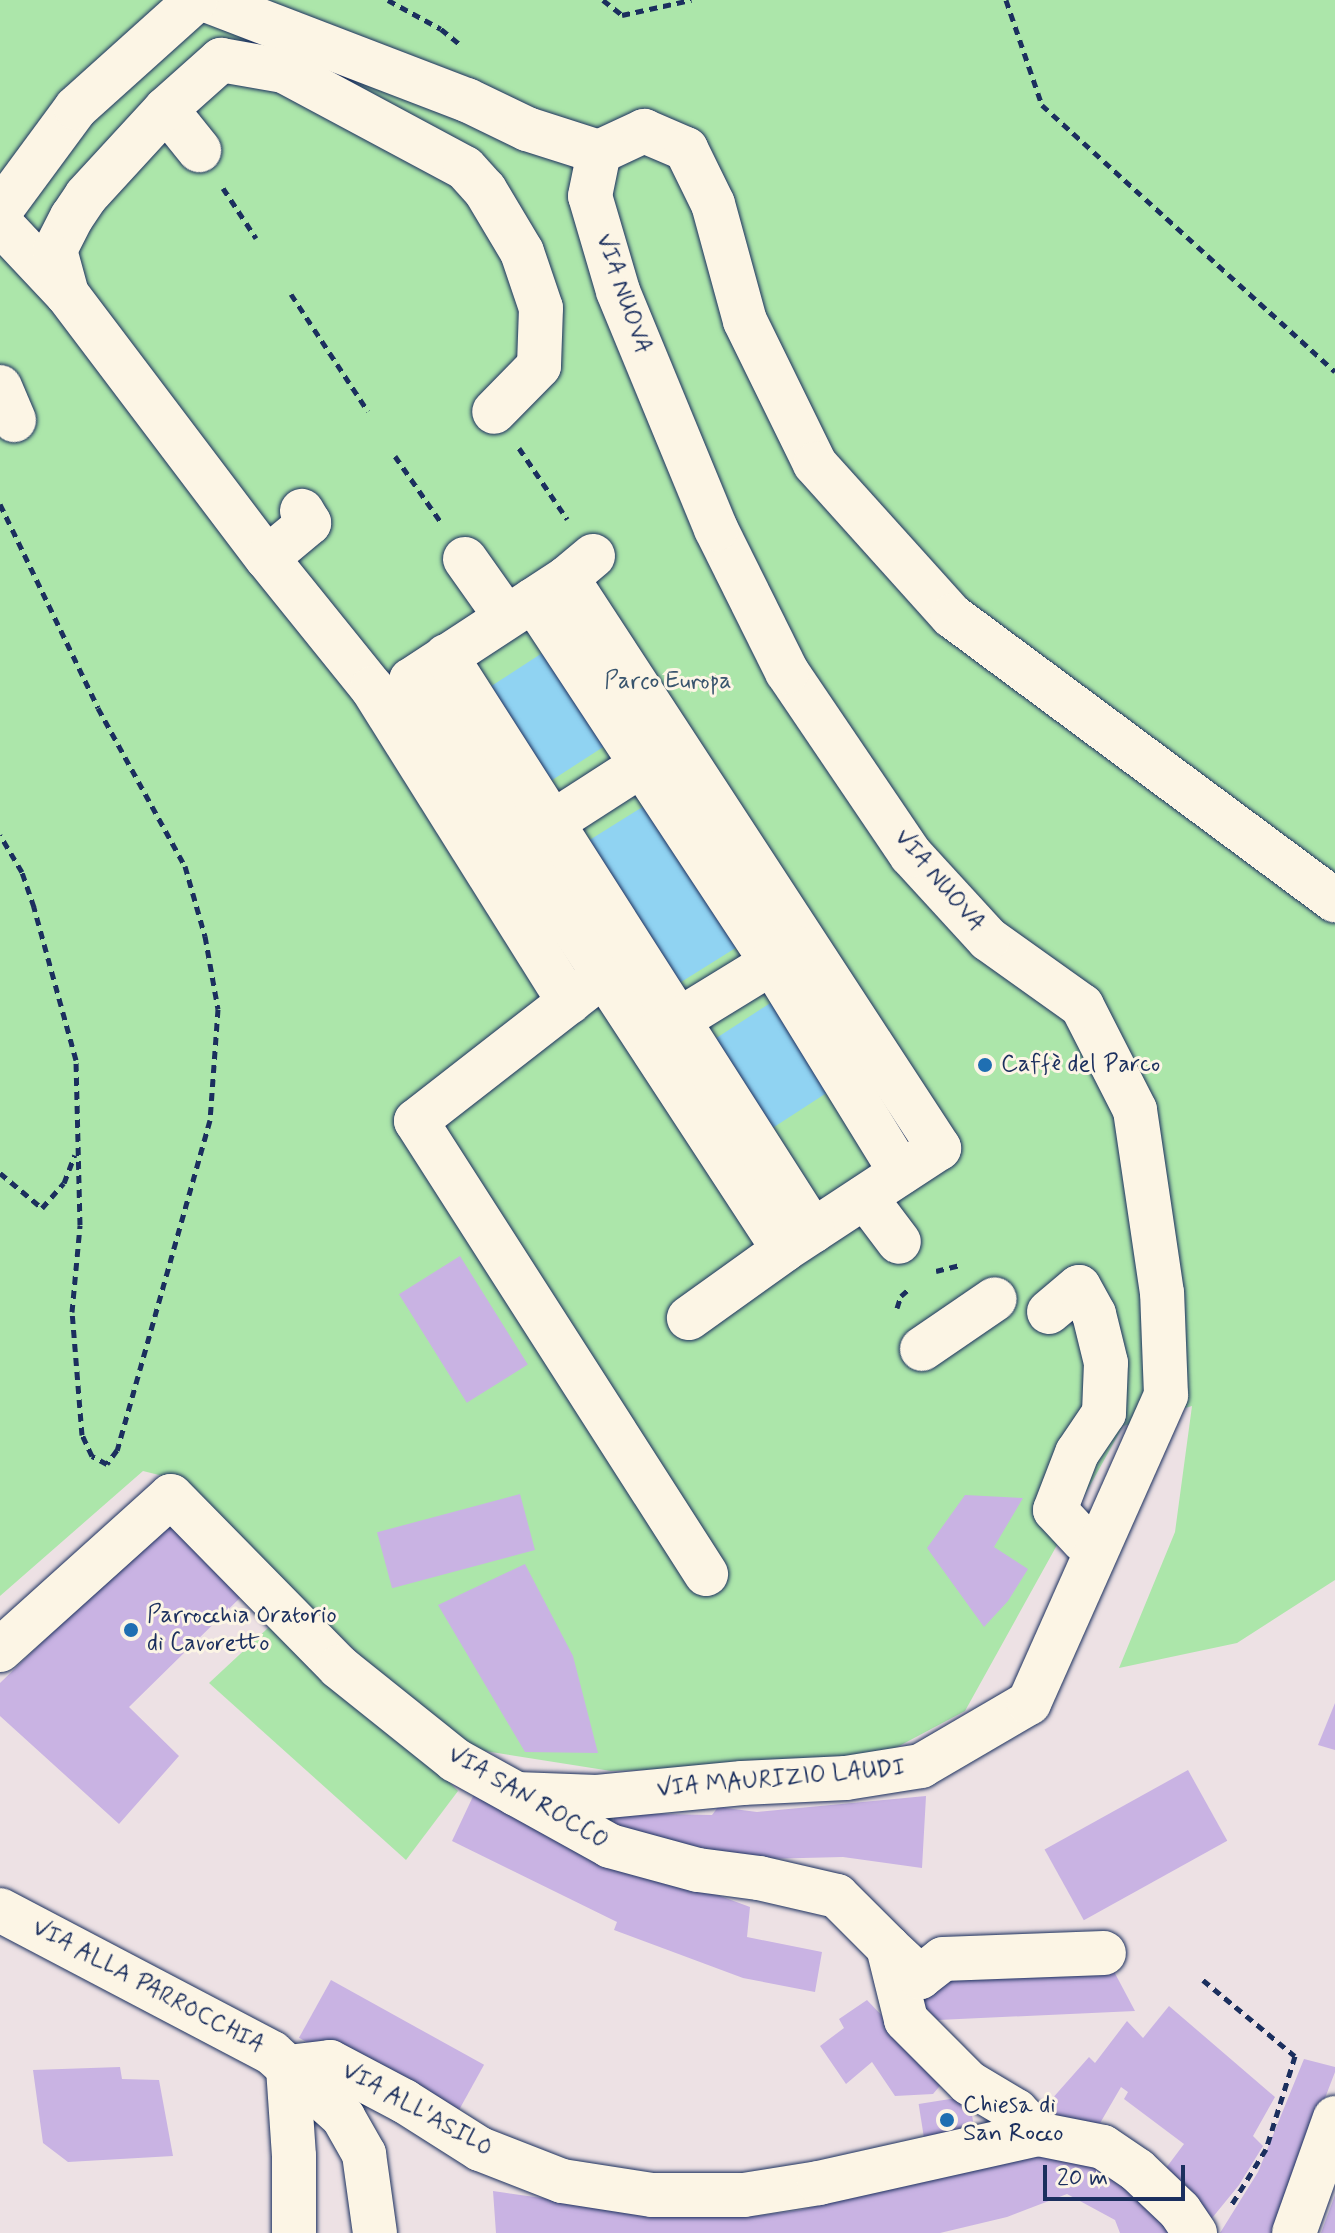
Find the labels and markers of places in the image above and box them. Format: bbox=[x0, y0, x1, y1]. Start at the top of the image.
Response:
place label: Caffè del Parco bbox=[1001, 1051, 1158, 1079]
marker: Caffè del Parco bbox=[976, 1056, 994, 1074]
place label: Parrocchia Oratorio di Cavoretto bbox=[147, 1602, 336, 1658]
marker: Parrocchia Oratorio di Cavoretto bbox=[122, 1621, 140, 1639]
place label: Chiesa di San Rocco bbox=[963, 2092, 1061, 2148]
marker: Chiesa di San Rocco bbox=[938, 2111, 956, 2129]

